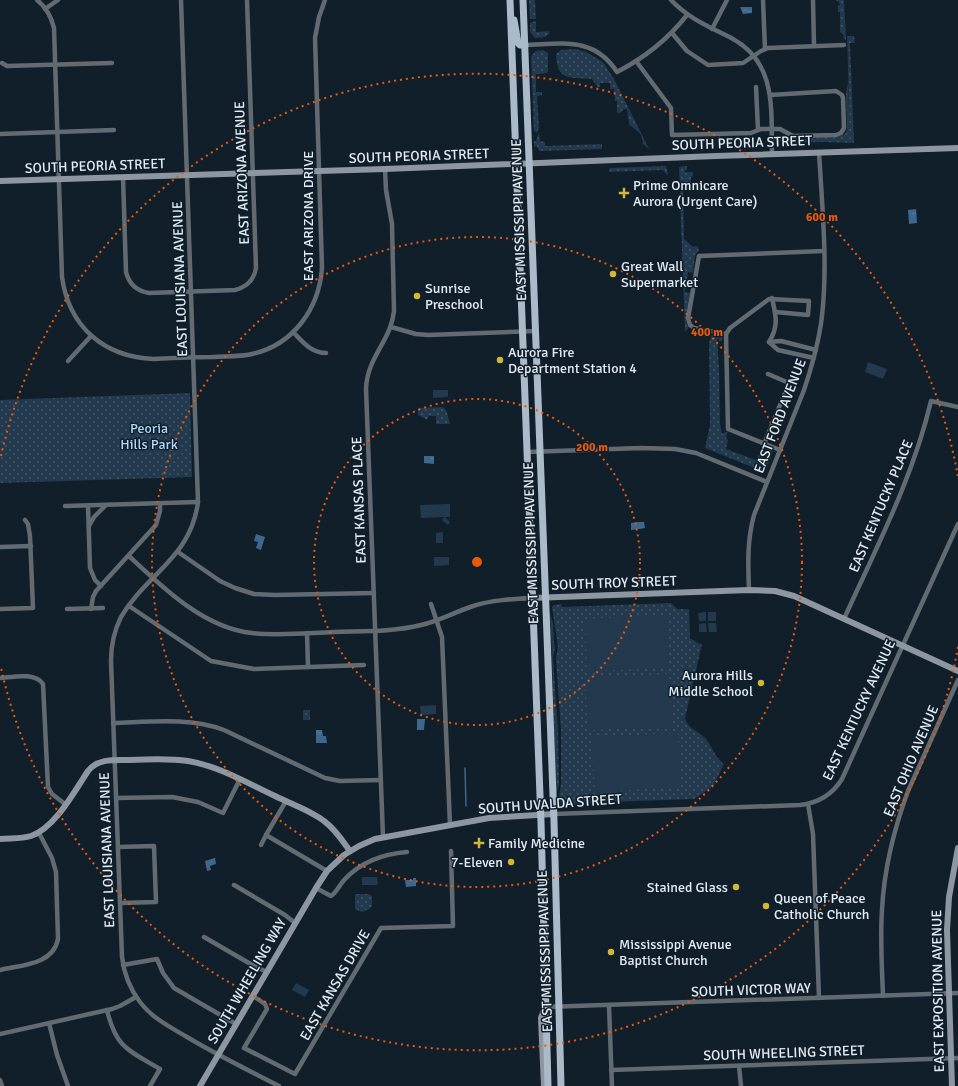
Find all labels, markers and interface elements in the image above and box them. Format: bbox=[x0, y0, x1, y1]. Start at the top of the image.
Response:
street label: EAST ARIZONA AVENUE bbox=[231, 101, 253, 245]
street label: SOUTH PEORIA STREET bbox=[672, 132, 813, 154]
street label: EAST MISSISSIPPI AVENUE bbox=[508, 139, 530, 301]
street label: SOUTH PEORIA STREET bbox=[349, 145, 490, 167]
street label: EAST ARIZONA DRIVE bbox=[300, 151, 317, 281]
street label: SOUTH PEORIA STREET bbox=[25, 155, 166, 177]
place label: Prime Omnicare Aurora (Urgent Care) bbox=[633, 177, 758, 210]
marker: Prime Omnicare Aurora (Urgent Care) bbox=[618, 187, 630, 199]
street label: EAST LOUISIANA AVENUE bbox=[169, 201, 191, 357]
text: 600 m bbox=[806, 210, 838, 225]
place label: Great Wall Supermarket bbox=[621, 258, 698, 291]
marker: Great Wall Supermarket bbox=[608, 269, 618, 279]
place label: Sunrise Preschool bbox=[425, 280, 484, 313]
marker: Sunrise Preschool bbox=[412, 291, 422, 301]
text: 400 m bbox=[691, 325, 723, 340]
place label: Aurora Fire Department Station 4 bbox=[508, 344, 637, 377]
marker: Aurora Fire Department Station 4 bbox=[495, 355, 505, 365]
street label: EAST FORD AVENUE bbox=[750, 356, 810, 476]
park label: Peoria Hills Park bbox=[120, 420, 178, 453]
street label: EAST KANSAS PLACE bbox=[348, 436, 370, 564]
street label: EAST KENTUCKY PLACE bbox=[845, 437, 917, 575]
text: 200 m bbox=[576, 440, 608, 455]
street label: EAST MISSISSIPPI AVENUE bbox=[520, 462, 542, 624]
centre of rings bbox=[470, 555, 484, 569]
street label: SOUTH TROY STREET bbox=[551, 572, 677, 594]
street label: EAST KENTUCKY AVENUE bbox=[819, 637, 899, 783]
place label: Aurora Hills Middle School bbox=[668, 667, 753, 700]
marker: Aurora Hills Middle School bbox=[756, 678, 766, 688]
street label: EAST OHIO AVENUE bbox=[880, 703, 942, 819]
street label: EAST LOUISIANA AVENUE bbox=[96, 772, 118, 928]
street label: SOUTH UVALDA STREET bbox=[478, 790, 623, 818]
place label: Family Medicine bbox=[488, 835, 585, 852]
marker: Family Medicine bbox=[473, 837, 485, 849]
place label: 7-Eleven bbox=[451, 854, 503, 871]
marker: 7-Eleven bbox=[506, 857, 516, 867]
street label: EAST MISSISSIPPI AVENUE bbox=[534, 870, 556, 1032]
place label: Stained Glass bbox=[647, 879, 728, 896]
marker: Stained Glass bbox=[731, 882, 741, 892]
place label: Queen of Peace Catholic Church bbox=[774, 890, 869, 923]
marker: Queen of Peace Catholic Church bbox=[761, 901, 771, 911]
street label: EAST EXPOSITION AVENUE bbox=[928, 910, 948, 1072]
street label: SOUTH WHEELING WAY bbox=[204, 915, 290, 1047]
street label: EAST KANSAS DRIVE bbox=[296, 927, 374, 1043]
place label: Mississippi Avenue Baptist Church bbox=[619, 936, 732, 969]
marker: Mississippi Avenue Baptist Church bbox=[606, 947, 616, 957]
street label: SOUTH VICTOR WAY bbox=[691, 979, 811, 1001]
street label: SOUTH WHEELING STREET bbox=[703, 1042, 865, 1064]

